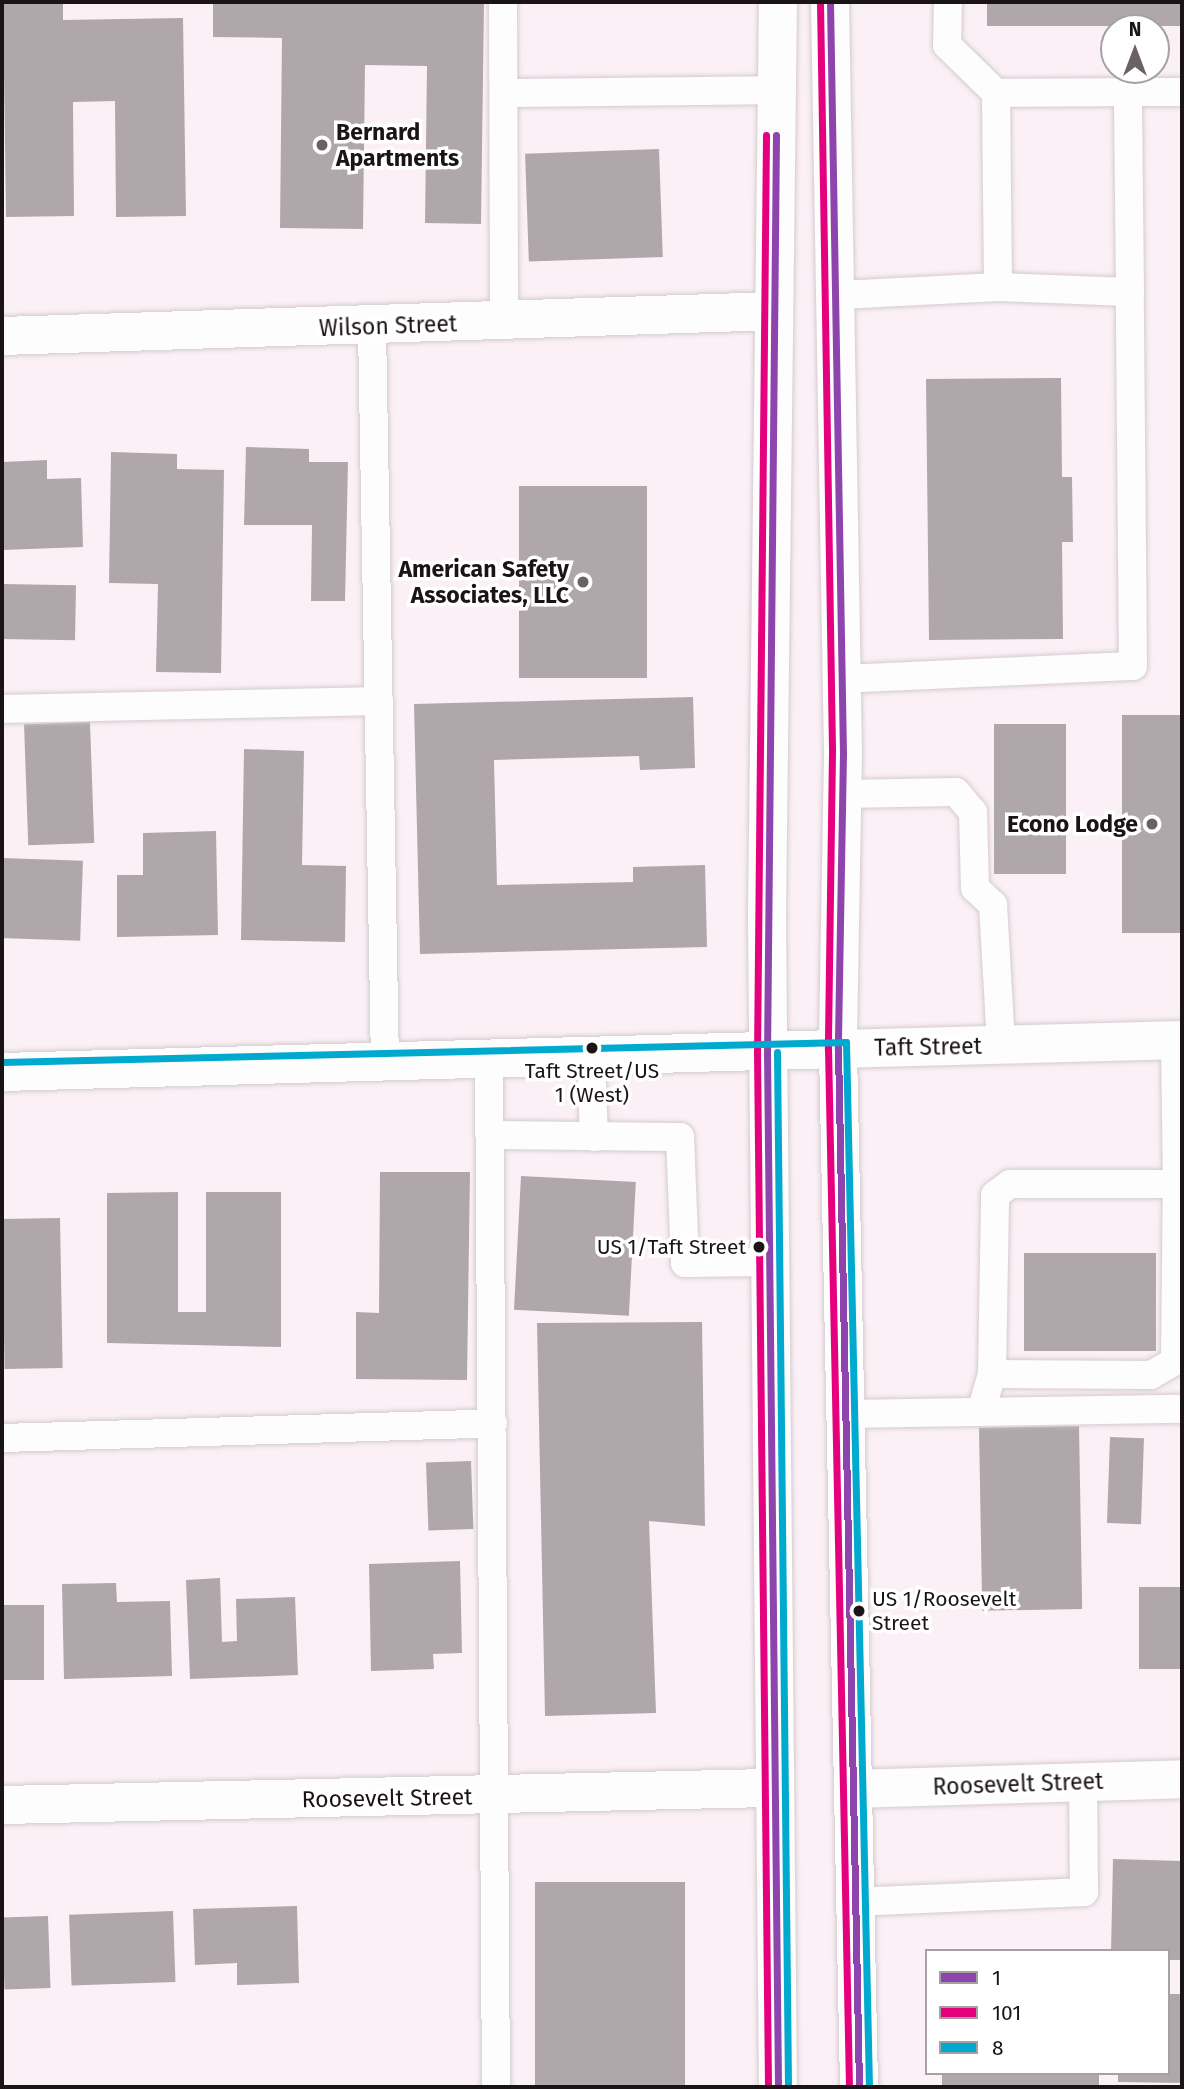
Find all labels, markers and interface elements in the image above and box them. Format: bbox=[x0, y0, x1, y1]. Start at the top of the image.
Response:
north arrow bbox=[1100, 14, 1170, 84]
text: N bbox=[1129, 18, 1141, 41]
place label: Bernard Apartments bbox=[336, 118, 459, 172]
marker: Bernard Apartments bbox=[314, 137, 330, 153]
street label: Wilson Street bbox=[318, 310, 458, 342]
place label: American Safety Associates, LLC bbox=[398, 555, 569, 609]
marker: American Safety Associates, LLC bbox=[575, 574, 591, 590]
place label: Econo Lodge bbox=[1007, 810, 1138, 838]
marker: Econo Lodge bbox=[1144, 816, 1160, 832]
street label: Taft Street bbox=[874, 1032, 982, 1062]
marker: Taft Street/US 1 (West) bbox=[585, 1041, 599, 1055]
place label: Taft Street/US 1 (West) bbox=[525, 1058, 659, 1108]
place label: US 1/Taft Street bbox=[597, 1234, 746, 1260]
marker: US 1/Taft Street bbox=[752, 1240, 766, 1254]
place label: US 1/Roosevelt Street bbox=[872, 1586, 1016, 1636]
marker: US 1/Roosevelt Street bbox=[852, 1604, 866, 1618]
street label: Roosevelt Street bbox=[932, 1767, 1104, 1801]
street label: Roosevelt Street bbox=[301, 1783, 473, 1813]
legend bbox=[925, 1949, 1170, 2075]
text: 1 bbox=[992, 1965, 1001, 1991]
text: 101 bbox=[992, 2000, 1021, 2026]
text: 8 bbox=[992, 2035, 1004, 2061]

